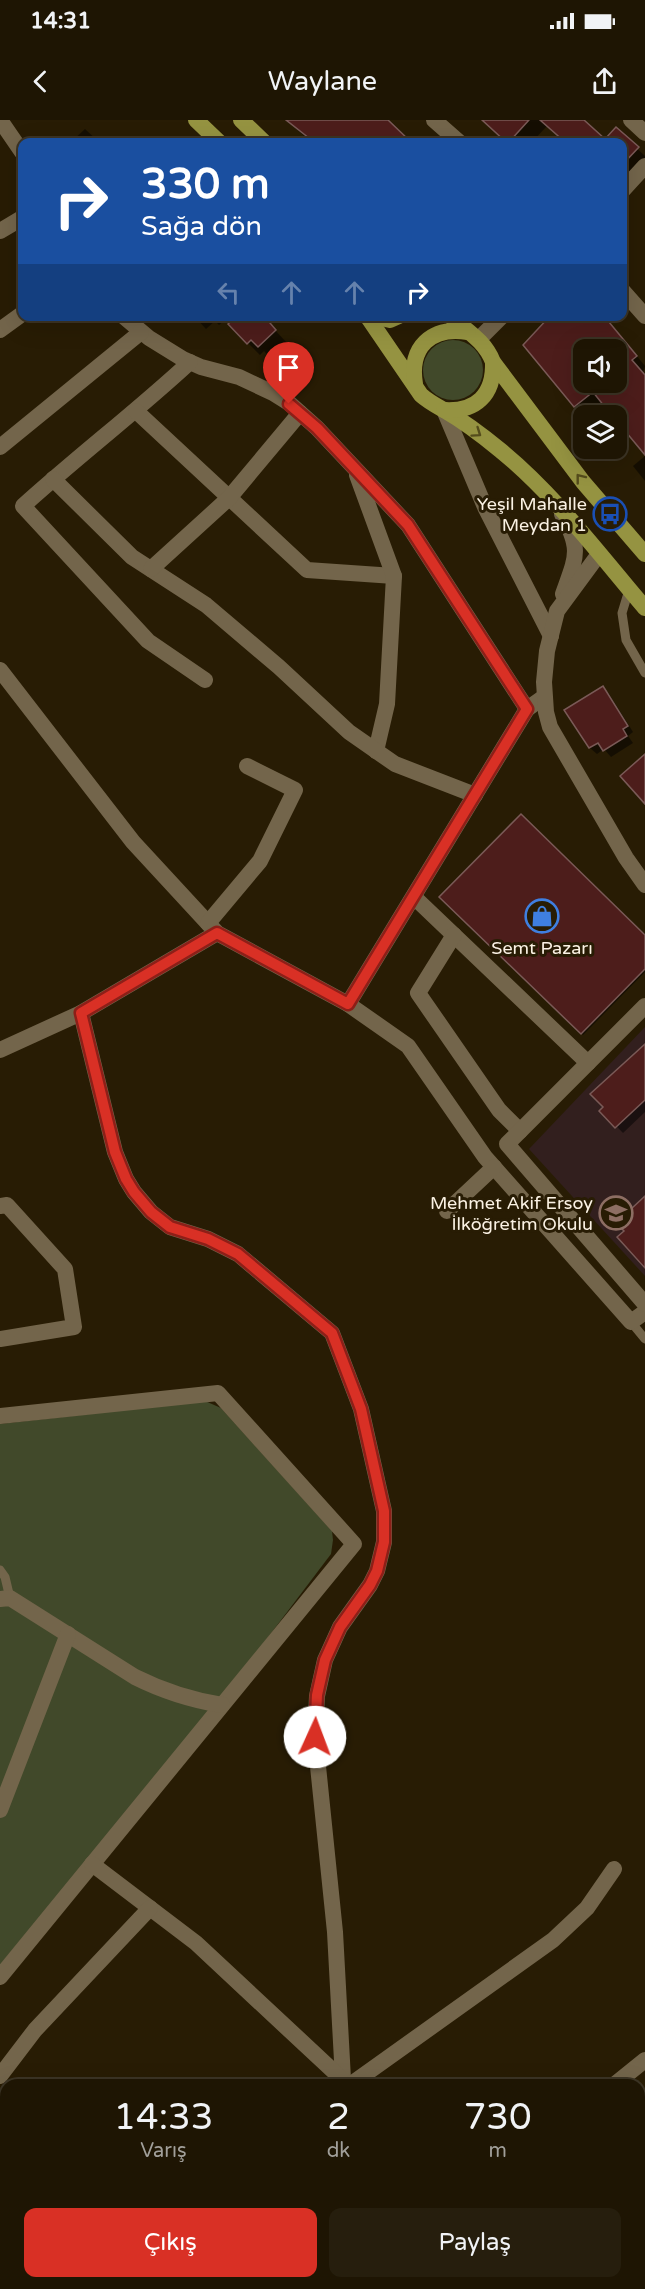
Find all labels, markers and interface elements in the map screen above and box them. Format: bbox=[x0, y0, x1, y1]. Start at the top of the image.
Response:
text: 14:31 bbox=[30, 8, 91, 34]
icon: back bbox=[24, 65, 57, 98]
text: Waylane bbox=[268, 65, 377, 98]
icon: share bbox=[588, 65, 621, 98]
text: 330 m bbox=[141, 159, 270, 210]
icon: right bbox=[42, 162, 120, 240]
text: Sağa dön bbox=[141, 210, 262, 243]
icon: left bbox=[212, 276, 245, 309]
icon: ahead bbox=[275, 276, 308, 309]
icon: ahead bbox=[338, 276, 371, 309]
icon: right bbox=[401, 276, 434, 309]
map controls bbox=[573, 339, 627, 459]
button: sound bbox=[573, 339, 627, 393]
pin bbox=[263, 342, 314, 404]
icon: arrive bbox=[272, 351, 305, 384]
button: layers bbox=[573, 405, 627, 459]
one-way arrow bbox=[471, 426, 482, 437]
one-way arrow bbox=[576, 473, 587, 484]
place label: Yeşil Mahalle Meydan 1 bbox=[477, 493, 587, 536]
bus stop icon: Yeşil Mahalle Meydan 1 bbox=[592, 496, 628, 532]
shop icon: Semt Pazarı bbox=[524, 898, 560, 934]
place label: Semt Pazarı bbox=[491, 937, 593, 959]
place label: Mehmet Akif Ersoy İlköğretim Okulu bbox=[430, 1192, 593, 1235]
school or university icon: Mehmet Akif Ersoy İlköğretim Okulu bbox=[598, 1195, 634, 1231]
position arrow bbox=[283, 1705, 347, 1769]
text: 14:33 bbox=[113, 2096, 213, 2139]
text: 2 bbox=[327, 2096, 350, 2139]
text: 730 bbox=[464, 2096, 532, 2139]
text: Varış bbox=[140, 2139, 186, 2163]
text: dk bbox=[327, 2139, 350, 2163]
text: m bbox=[488, 2139, 507, 2163]
button: Çıkış bbox=[24, 2208, 317, 2277]
button: Paylaş bbox=[329, 2208, 621, 2277]

